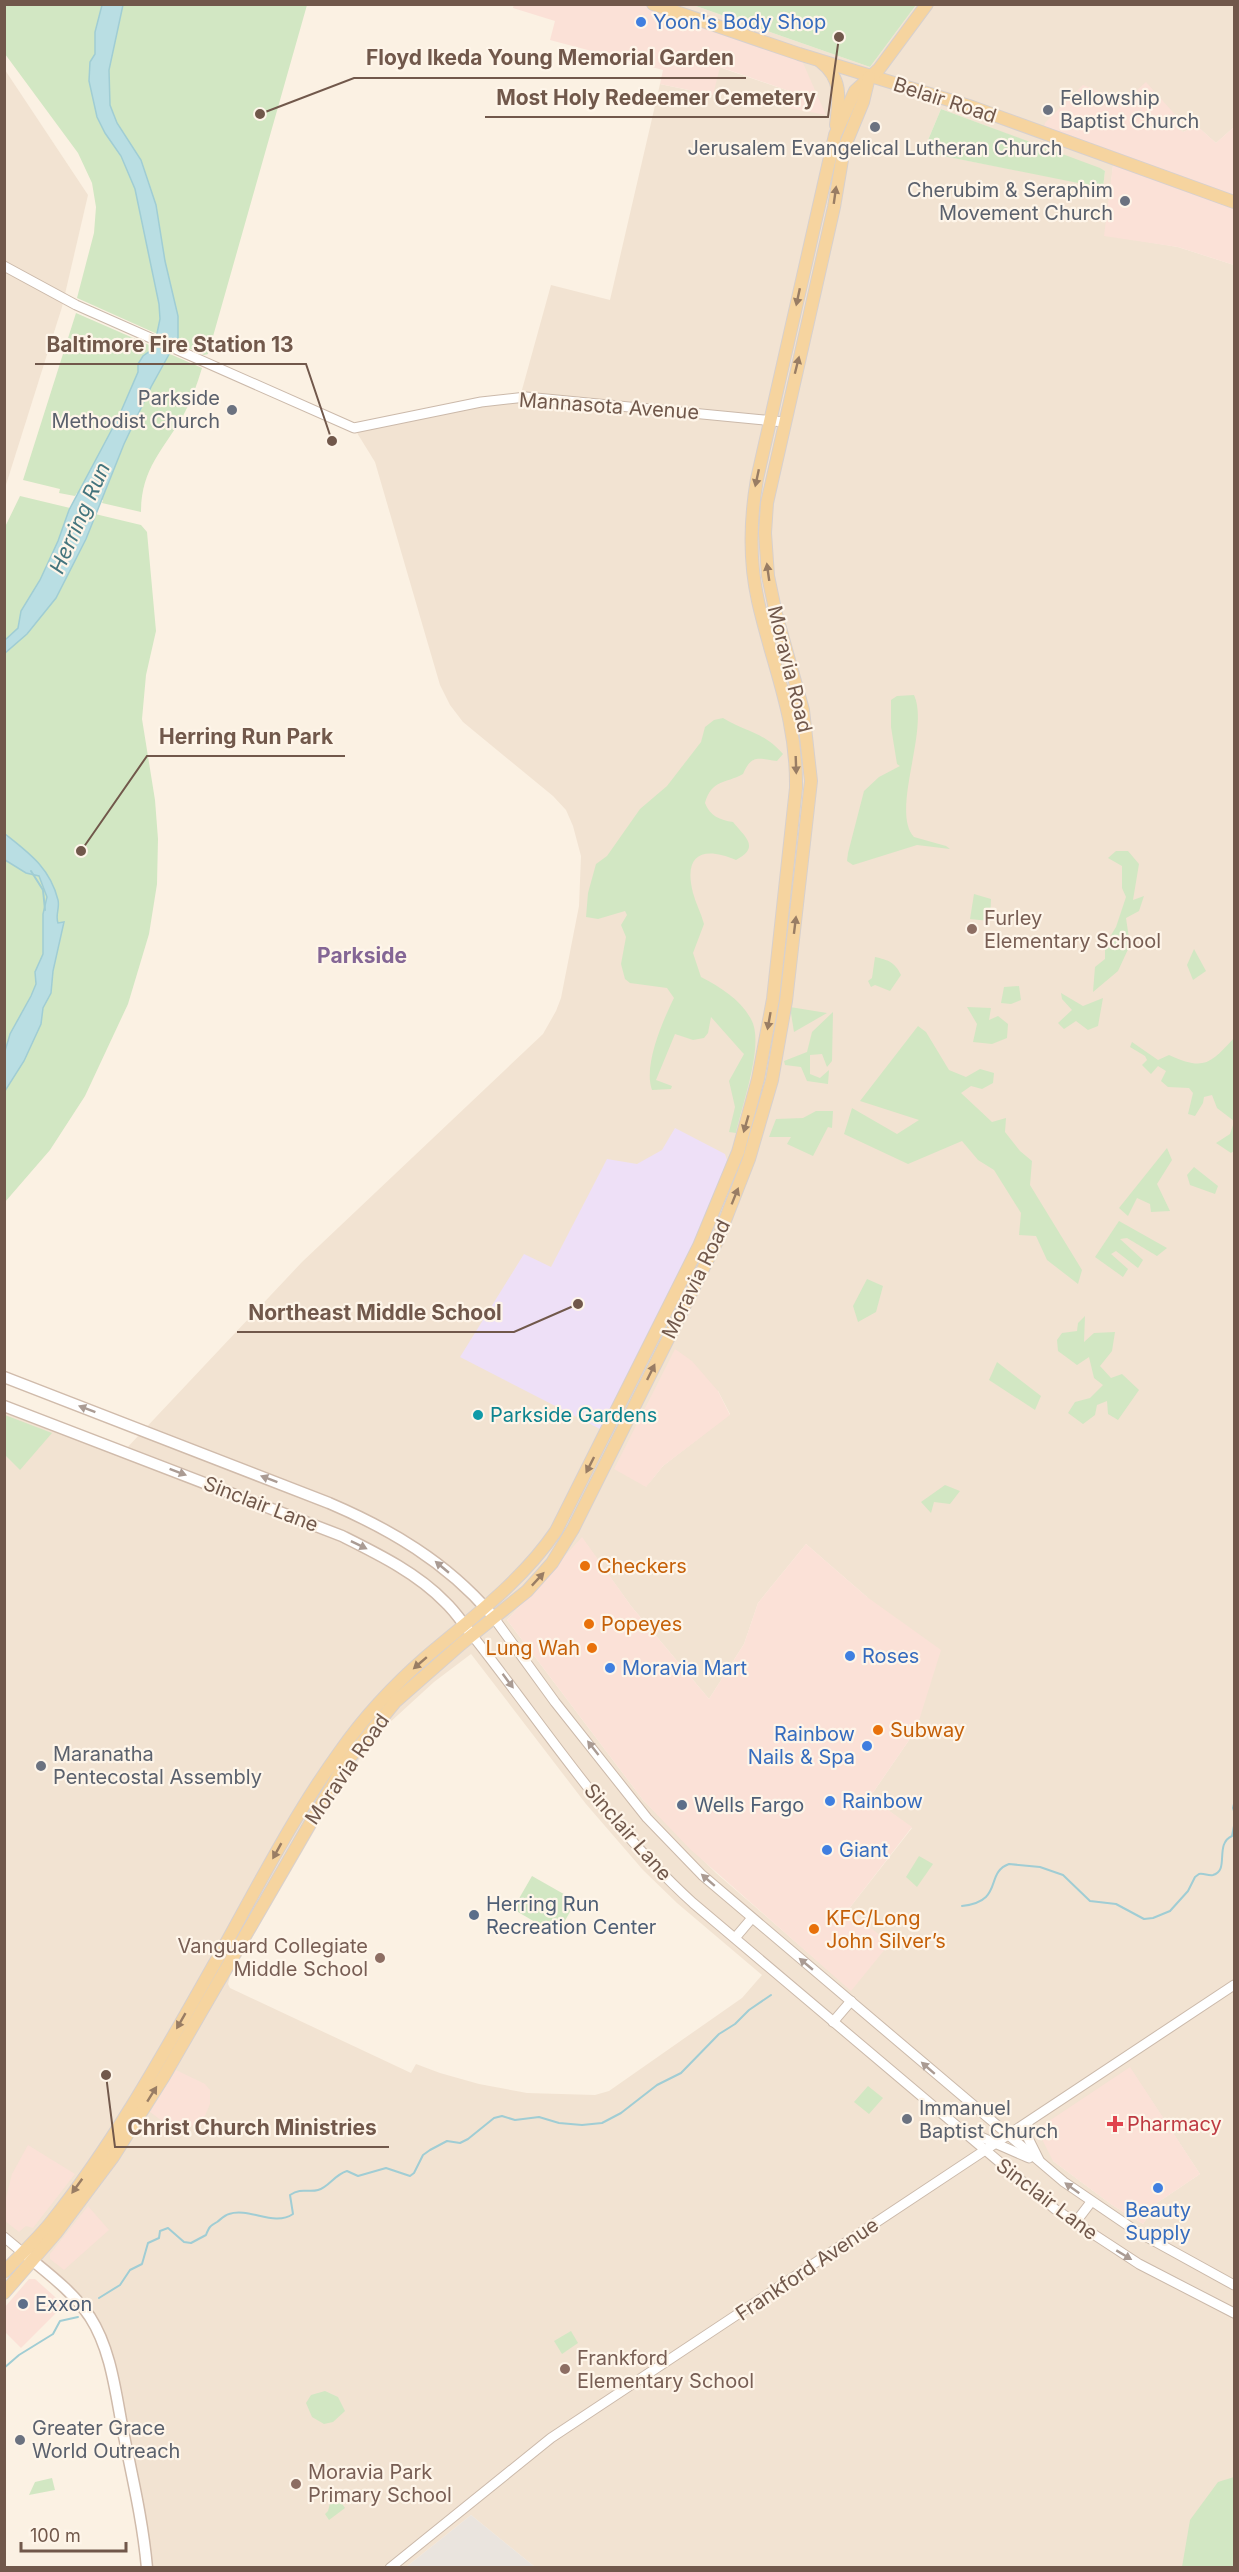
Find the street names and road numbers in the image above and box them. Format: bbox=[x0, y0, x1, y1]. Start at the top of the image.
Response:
street label: Belair Road bbox=[890, 72, 1000, 128]
street label: Mannasota Avenue bbox=[518, 388, 700, 424]
street label: Moravia Road bbox=[763, 603, 817, 735]
street label: Moravia Road bbox=[657, 1215, 735, 1343]
street label: Sinclair Lane bbox=[200, 1471, 322, 1537]
street label: Moravia Road bbox=[300, 1709, 394, 1829]
street label: Sinclair Lane bbox=[579, 1778, 677, 1886]
street label: Sinclair Lane bbox=[991, 2153, 1103, 2245]
street label: Frankford Avenue bbox=[731, 2212, 883, 2326]

